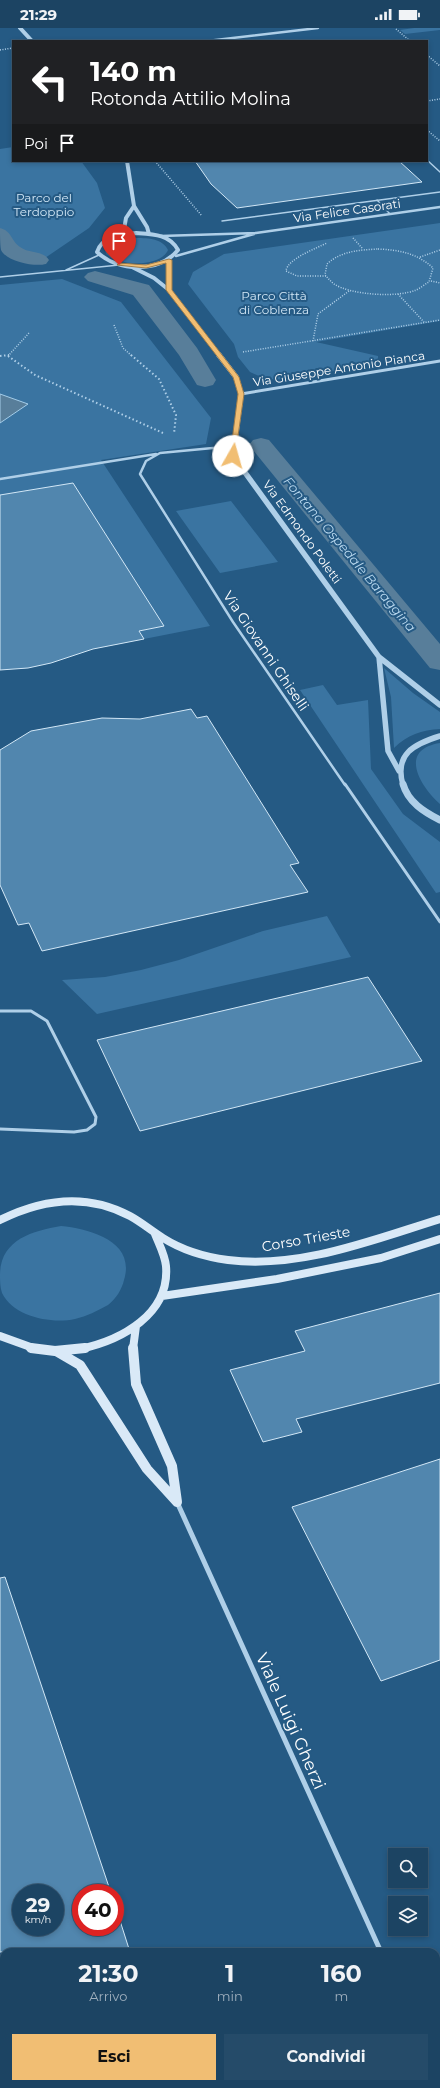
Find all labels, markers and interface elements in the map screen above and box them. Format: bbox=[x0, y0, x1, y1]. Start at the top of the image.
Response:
text: 21:29 bbox=[20, 5, 57, 24]
text: 140 m bbox=[90, 54, 177, 88]
icon: left bbox=[24, 56, 76, 108]
text: Rotonda Attilio Molina bbox=[90, 88, 291, 110]
icon: arrive bbox=[56, 132, 78, 154]
text: Poi bbox=[24, 134, 48, 153]
park label: Parco del Terdoppio bbox=[14, 190, 74, 219]
street label: Via Felice Casorati bbox=[292, 196, 402, 225]
pin bbox=[102, 224, 136, 265]
icon: arrive bbox=[108, 230, 130, 252]
park label: Parco Città di Coblenza bbox=[239, 288, 309, 317]
street label: Via Giuseppe Antonio Pianca bbox=[252, 348, 426, 390]
position arrow bbox=[212, 435, 254, 477]
water label: Fontana Ospedale Baraggina bbox=[280, 473, 420, 635]
street label: Via Edmondo Poletti bbox=[260, 477, 345, 586]
street label: Via Giovanni Ghiselli bbox=[219, 588, 313, 714]
street label: Corso Trieste bbox=[260, 1222, 352, 1256]
street label: Viale Luigi Gherzi bbox=[252, 1650, 330, 1792]
map controls bbox=[388, 1848, 428, 1936]
button: search bbox=[388, 1848, 428, 1888]
speed limit sign: 40 bbox=[72, 1884, 124, 1936]
text: 29 bbox=[26, 1893, 50, 1917]
button: layers bbox=[388, 1896, 428, 1936]
text: km/h bbox=[25, 1913, 51, 1926]
text: 21:30 bbox=[78, 1959, 139, 1988]
text: 1 bbox=[225, 1959, 234, 1988]
text: 160 bbox=[321, 1959, 362, 1988]
text: Arrivo bbox=[89, 1988, 127, 2004]
text: min bbox=[217, 1988, 243, 2004]
text: m bbox=[334, 1988, 348, 2004]
button: Esci bbox=[12, 2034, 216, 2080]
button: Condividi bbox=[224, 2034, 428, 2080]

